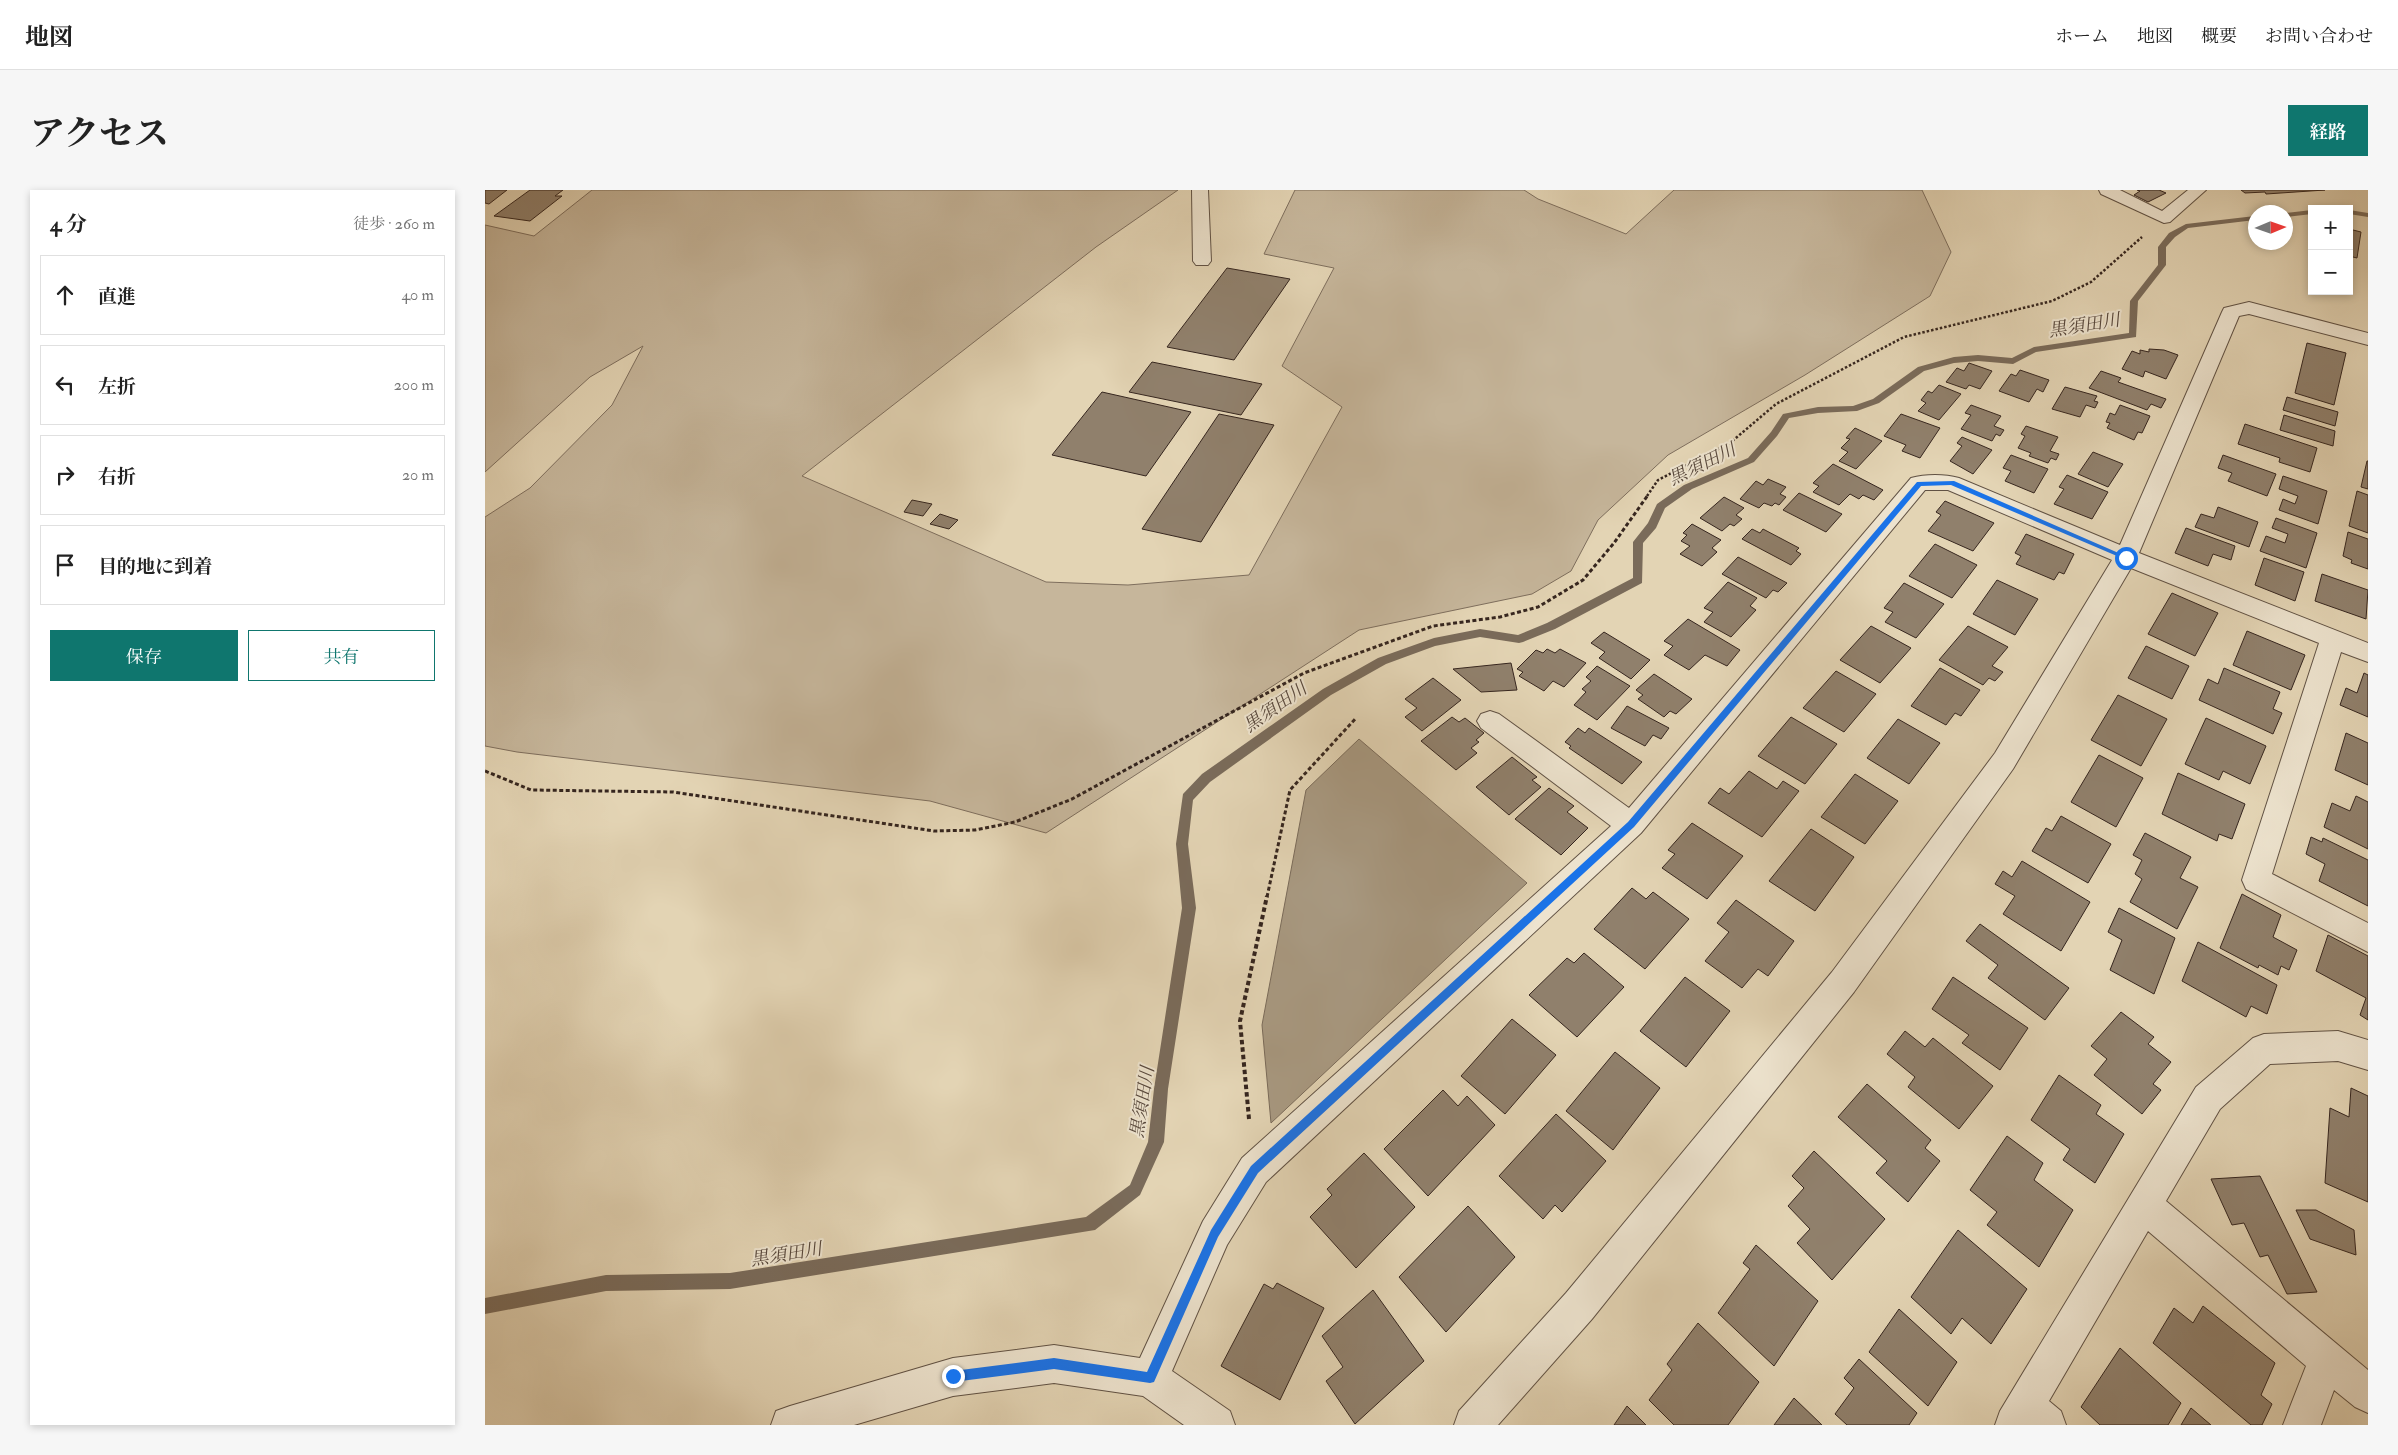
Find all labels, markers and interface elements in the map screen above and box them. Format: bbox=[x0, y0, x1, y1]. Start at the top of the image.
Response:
text: 地図 bbox=[25, 22, 73, 53]
text: ホーム bbox=[2055, 25, 2109, 48]
text: 地図 bbox=[2137, 25, 2173, 48]
text: 概要 bbox=[2201, 25, 2237, 48]
text: お問い合わせ bbox=[2265, 25, 2373, 48]
button: 経路 bbox=[2288, 105, 2368, 156]
text: アクセス bbox=[30, 112, 169, 156]
north arrow bbox=[2248, 205, 2293, 250]
map controls bbox=[2308, 205, 2353, 295]
button: + bbox=[2308, 205, 2353, 250]
text: 4 分 bbox=[50, 211, 87, 238]
text: 徒歩 · 260 m bbox=[353, 214, 435, 234]
button: − bbox=[2308, 250, 2353, 295]
icon: ahead bbox=[51, 281, 79, 309]
text: 直進 bbox=[98, 285, 136, 309]
text: 40 m bbox=[401, 285, 434, 305]
water label: 黒須田川 bbox=[2047, 308, 2123, 342]
icon: left bbox=[51, 371, 79, 399]
text: 左折 bbox=[98, 375, 136, 399]
text: 200 m bbox=[394, 375, 434, 395]
water label: 黒須田川 bbox=[1665, 437, 1741, 491]
icon: right bbox=[51, 461, 79, 489]
text: 右折 bbox=[98, 465, 136, 489]
text: 20 m bbox=[402, 465, 434, 485]
route start bbox=[2115, 547, 2138, 570]
icon: arrive bbox=[51, 551, 79, 579]
text: 目的地に到着 bbox=[98, 555, 212, 579]
button: 保存 bbox=[50, 630, 238, 681]
button: 共有 bbox=[248, 630, 435, 681]
water label: 黒須田川 bbox=[1239, 676, 1313, 737]
water label: 黒須田川 bbox=[1126, 1063, 1160, 1139]
water label: 黒須田川 bbox=[749, 1237, 825, 1271]
route end bbox=[942, 1365, 965, 1388]

